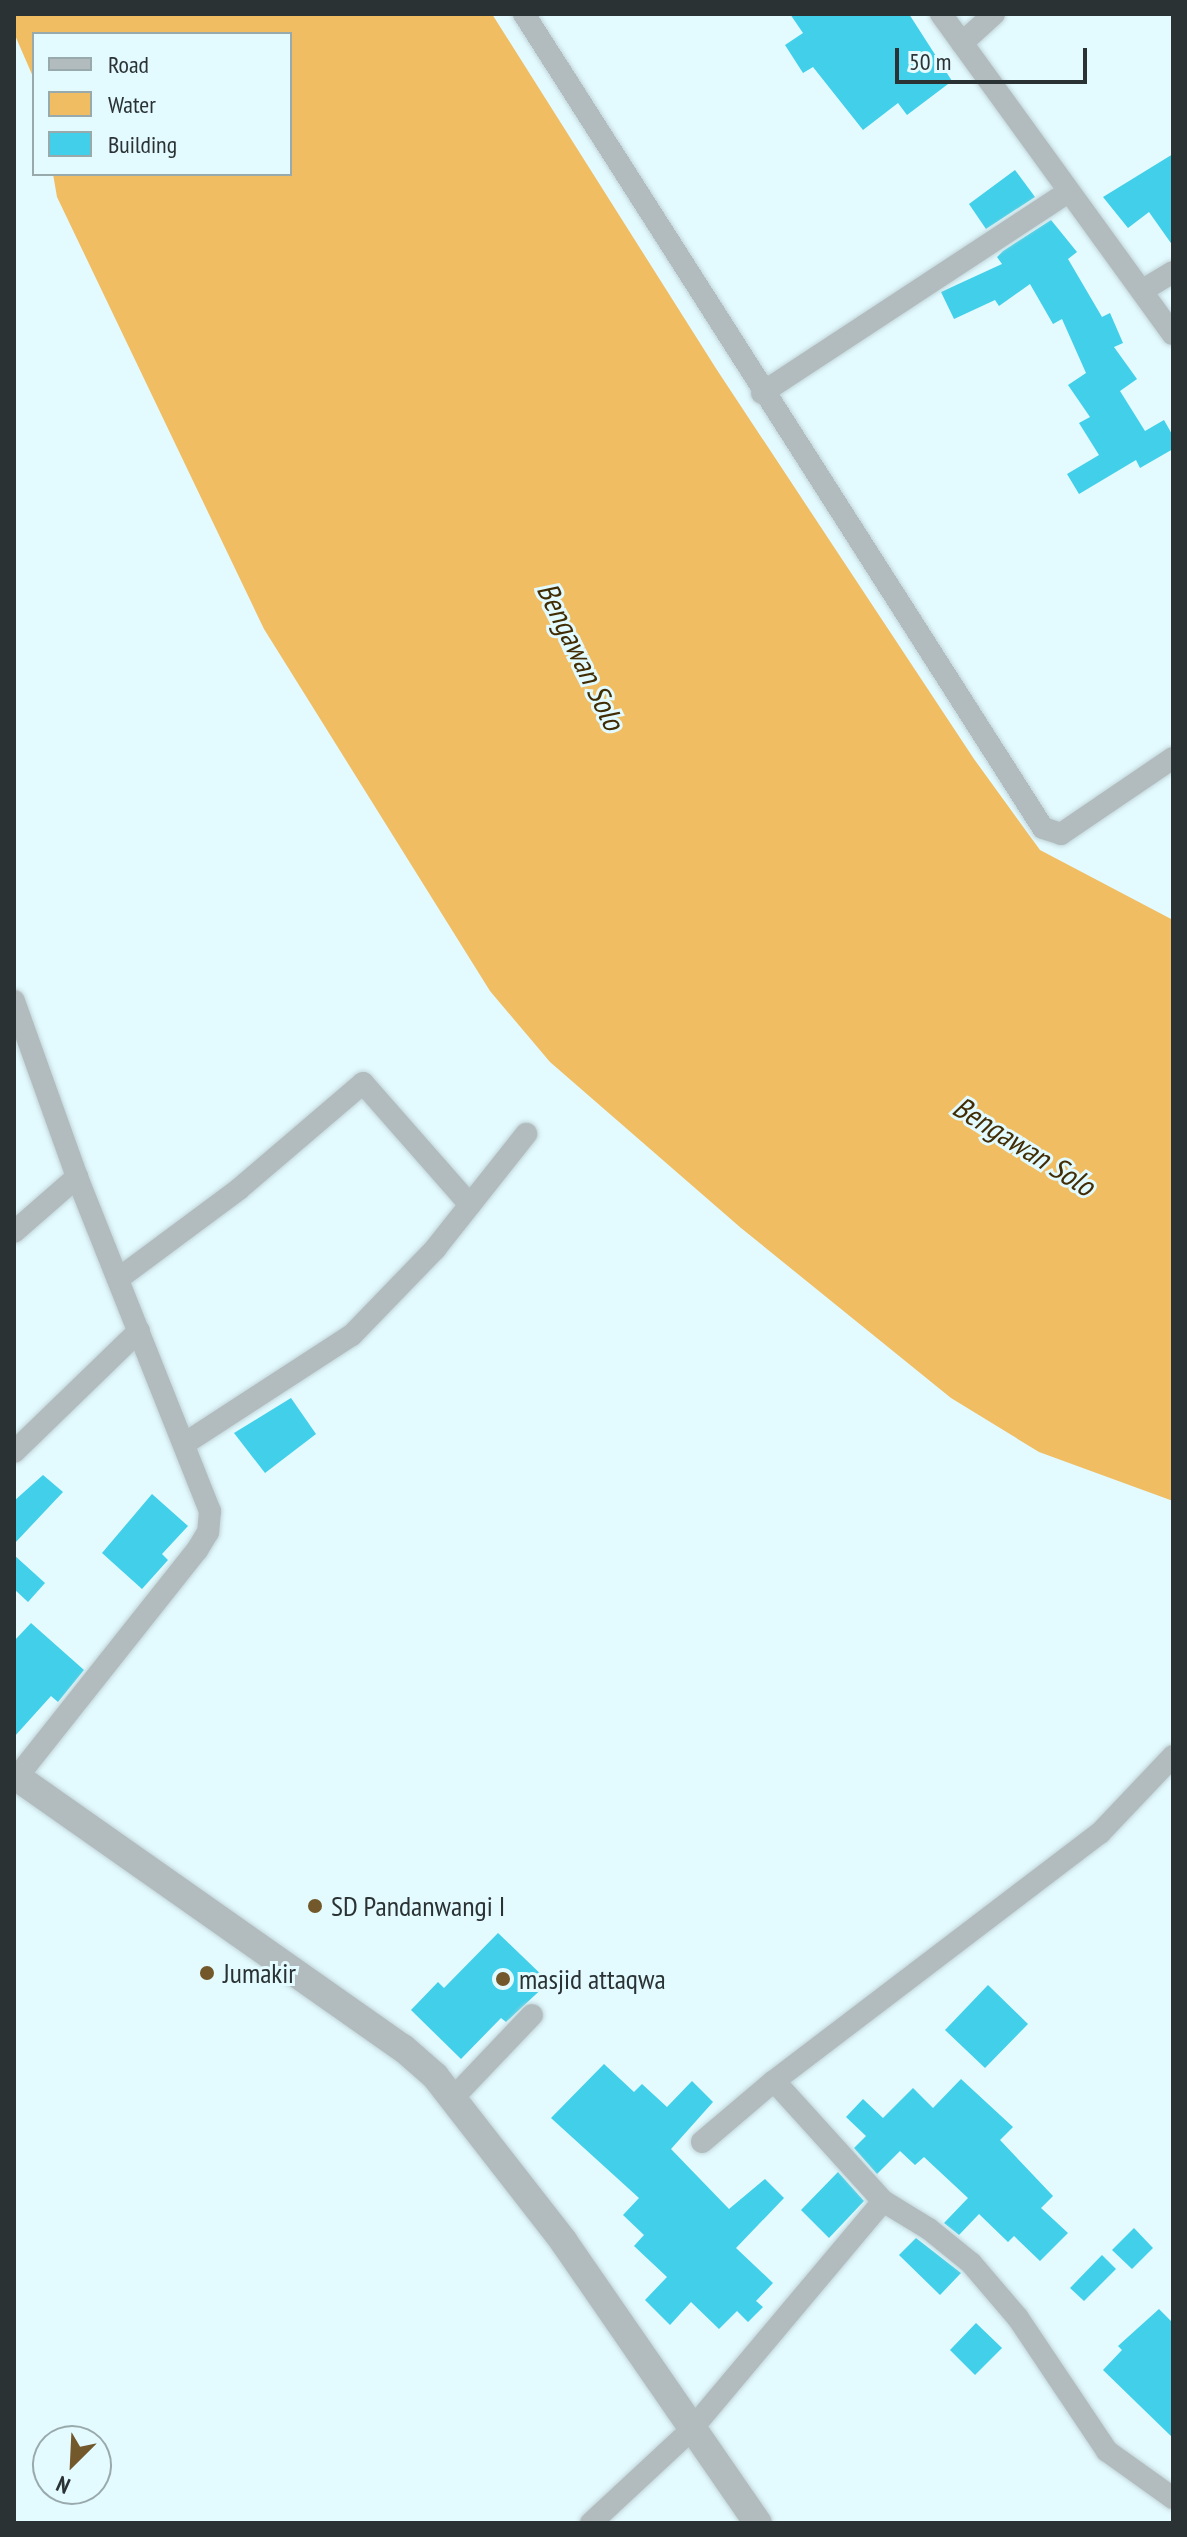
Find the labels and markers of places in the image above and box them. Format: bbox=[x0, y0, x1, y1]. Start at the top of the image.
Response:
place label: SD Pandanwangi I bbox=[331, 1889, 505, 1923]
marker: SD Pandanwangi I bbox=[306, 1897, 324, 1915]
place label: Jumakir bbox=[223, 1956, 296, 1990]
place label: masjid attaqwa bbox=[519, 1962, 666, 1996]
marker: Jumakir bbox=[198, 1964, 216, 1982]
marker: masjid attaqwa bbox=[494, 1970, 512, 1988]

